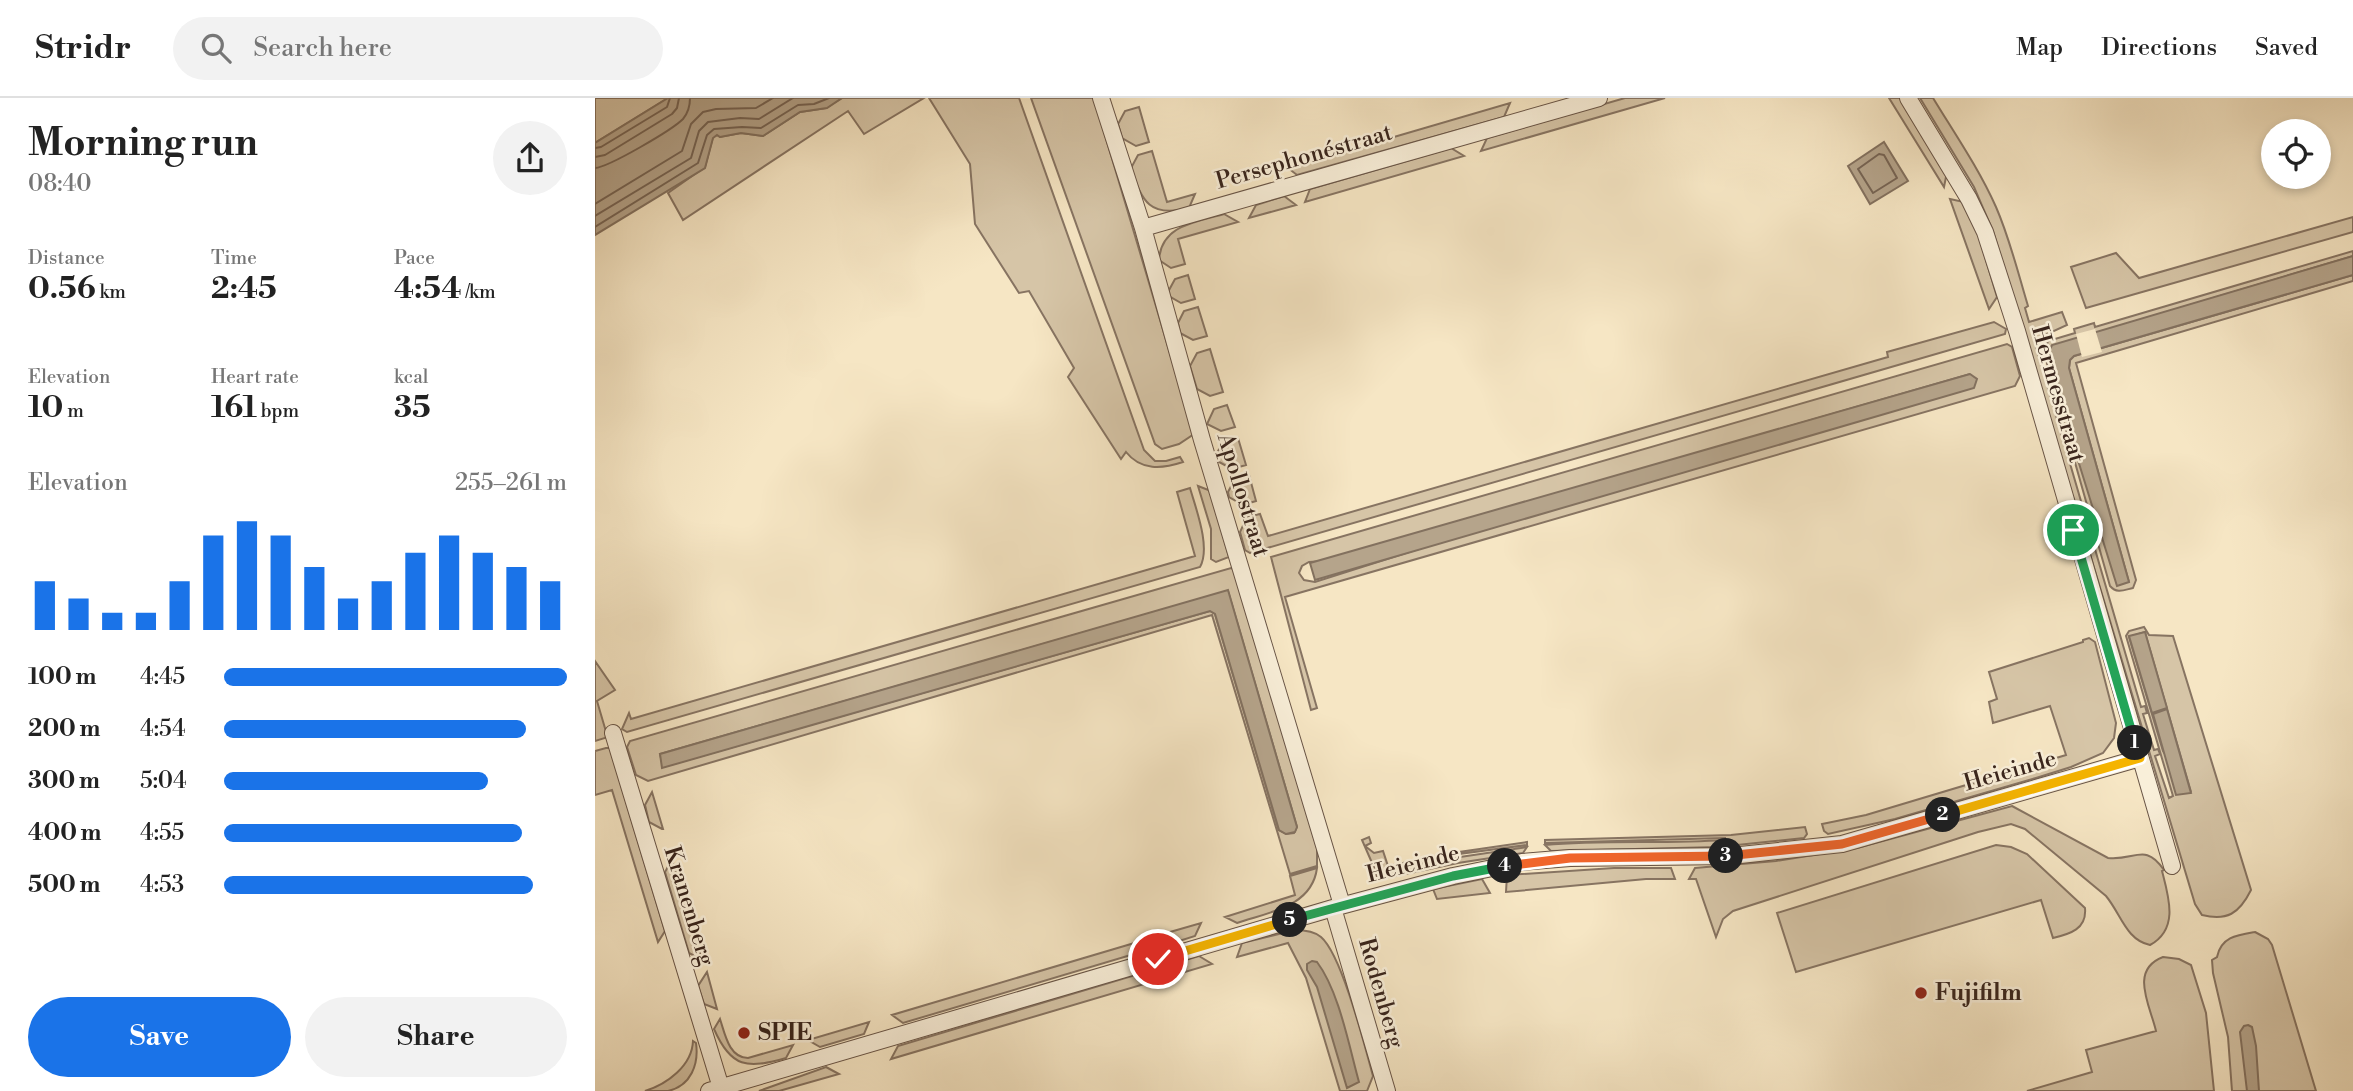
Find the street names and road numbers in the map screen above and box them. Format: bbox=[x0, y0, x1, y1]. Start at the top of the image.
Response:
street label: Persephonéstraat bbox=[1212, 118, 1396, 196]
street label: Hermesstraat bbox=[2025, 322, 2091, 466]
street label: Apollostraat bbox=[1211, 429, 1275, 560]
street label: Heieinde bbox=[1960, 744, 2060, 798]
street label: Heieinde bbox=[1363, 839, 1463, 889]
street label: Kranenberg bbox=[658, 843, 720, 969]
street label: Rodenberg bbox=[1352, 935, 1410, 1051]

